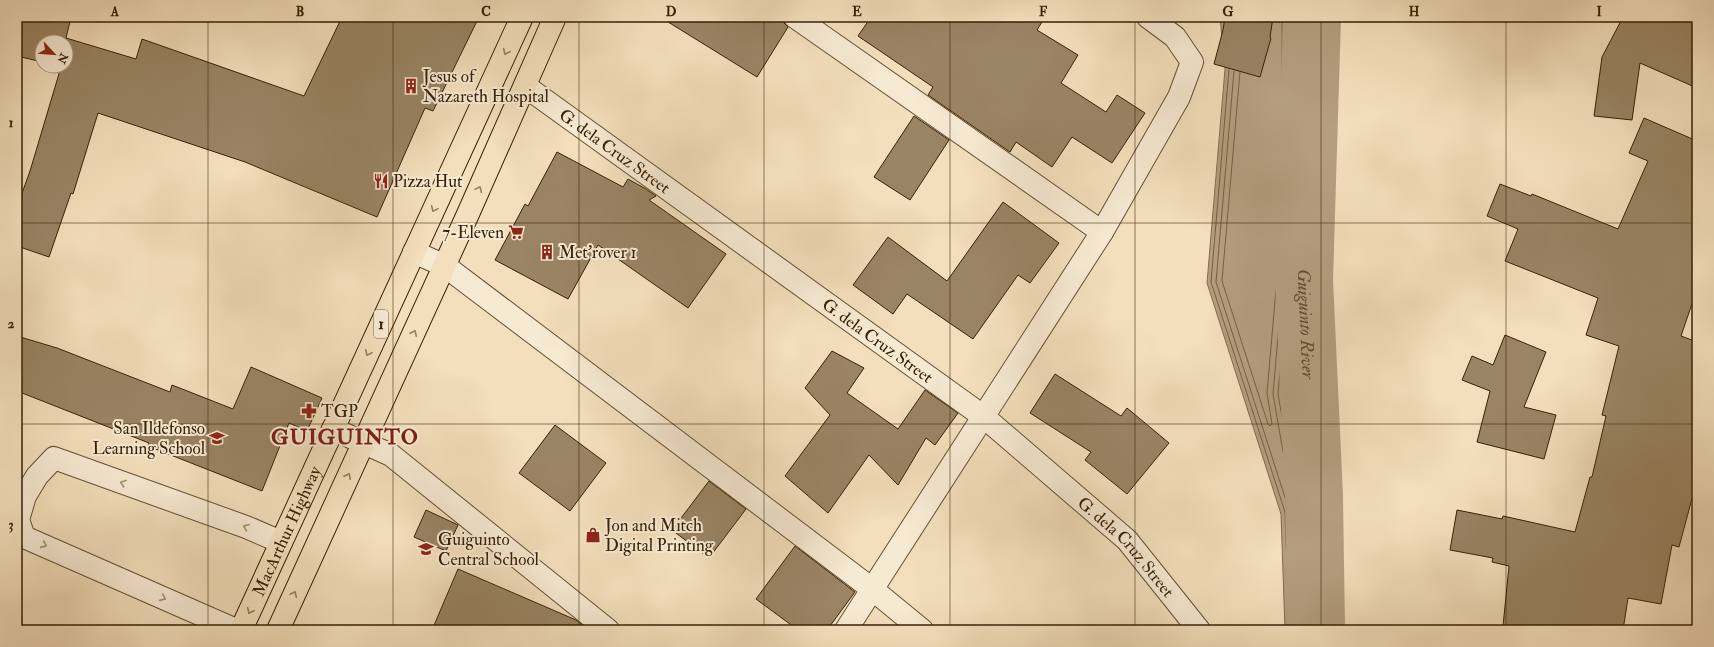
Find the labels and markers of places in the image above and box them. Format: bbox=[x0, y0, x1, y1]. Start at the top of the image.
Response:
place label: Jesus of Nazareth Hospital bbox=[422, 66, 550, 108]
building icon: Jesus of Nazareth Hospital bbox=[402, 77, 420, 95]
place label: Pizza Hut bbox=[393, 171, 463, 192]
restaurant icon: Pizza Hut bbox=[372, 172, 390, 190]
place label: 7-Eleven bbox=[442, 222, 504, 243]
supermarket icon: 7-Eleven bbox=[507, 223, 525, 241]
place label: Met'rover 1 bbox=[559, 242, 636, 263]
building icon: Met'rover 1 bbox=[538, 243, 556, 261]
place label: TGP bbox=[321, 401, 358, 422]
pharmacy icon: TGP bbox=[300, 402, 318, 420]
place label: San Ildefonso Learning School bbox=[92, 418, 206, 459]
school or university icon: San Ildefonso Learning School bbox=[208, 429, 226, 447]
place label: Jon and Mitch Digital Printing bbox=[604, 515, 714, 556]
shop icon: Jon and Mitch Digital Printing bbox=[584, 526, 602, 544]
place label: Guiguinto Central School bbox=[438, 529, 540, 570]
school or university icon: Guiguinto Central School bbox=[417, 540, 435, 558]

